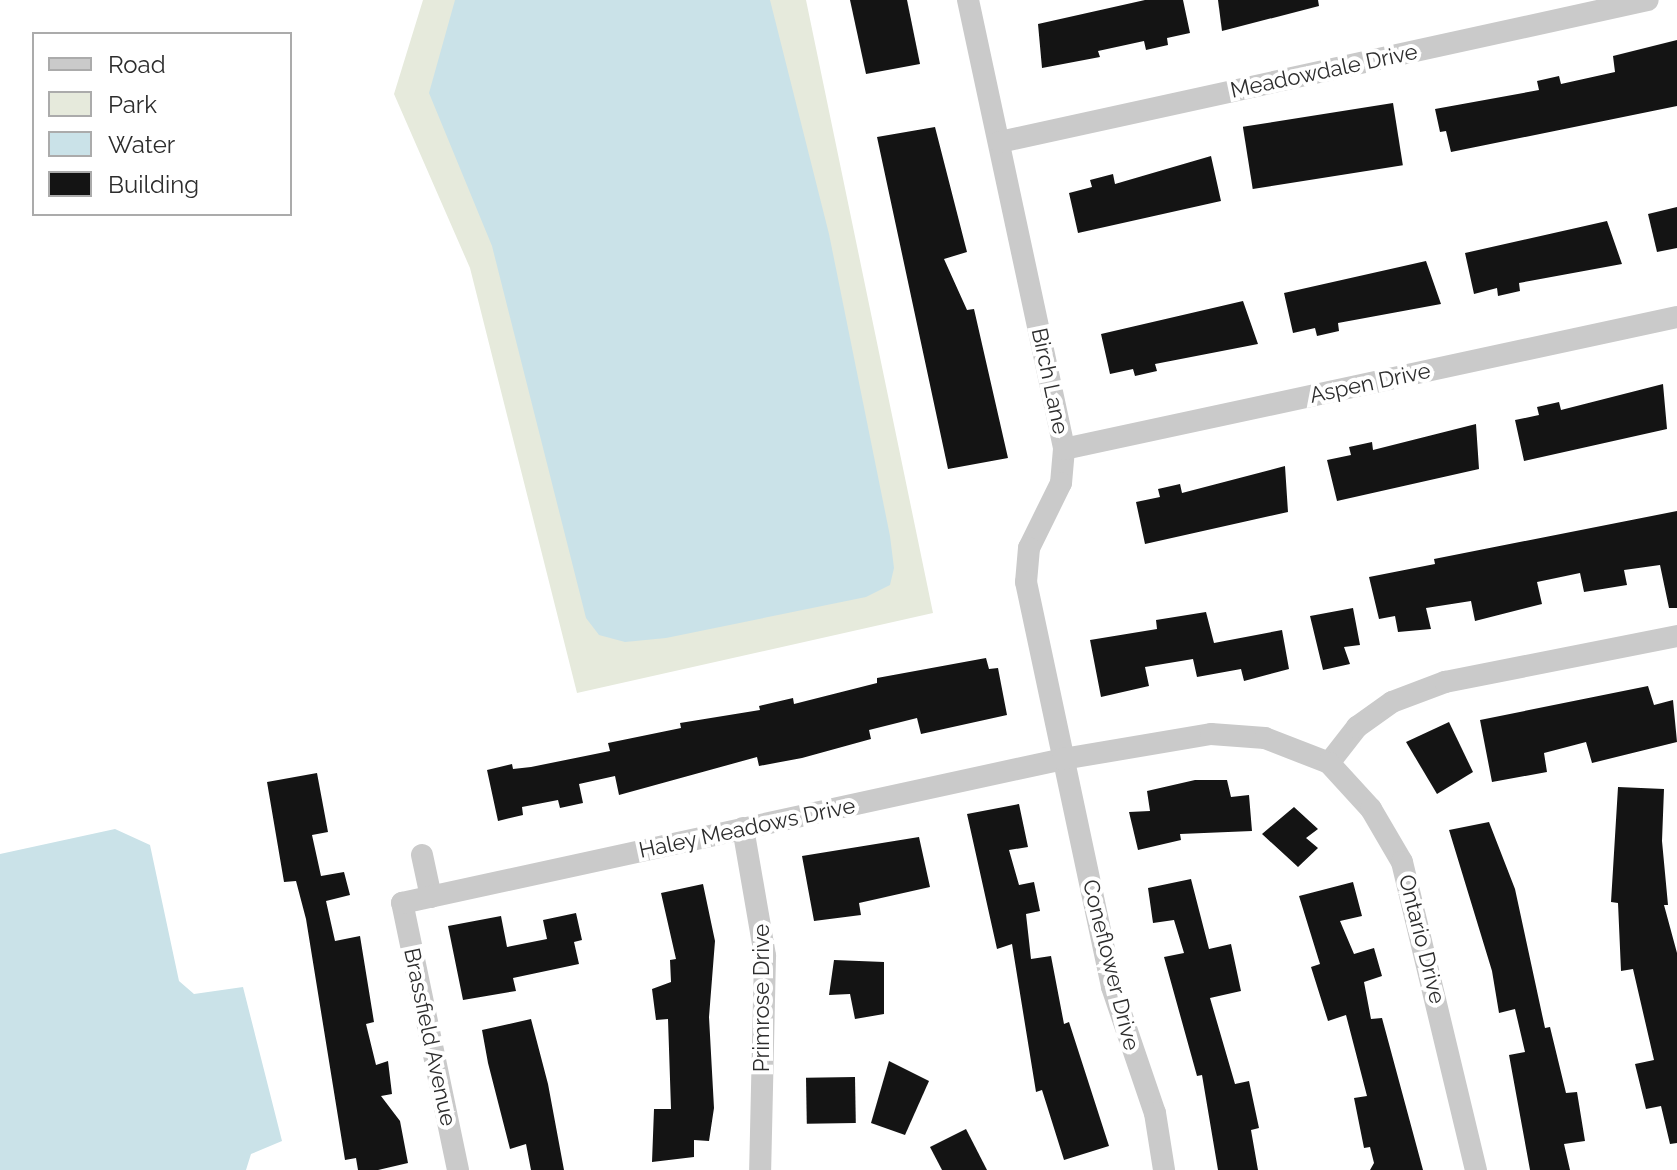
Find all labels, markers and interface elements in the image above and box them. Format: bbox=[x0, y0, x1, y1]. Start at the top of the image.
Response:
legend bbox=[32, 32, 292, 216]
street label: Meadowdale Drive bbox=[1228, 38, 1420, 104]
text: Road bbox=[108, 50, 166, 79]
text: Park bbox=[108, 90, 157, 119]
text: Water bbox=[108, 130, 175, 159]
text: Building bbox=[108, 170, 199, 199]
street label: Birch Lane bbox=[1026, 325, 1074, 437]
street label: Aspen Drive bbox=[1307, 357, 1433, 409]
street label: Haley Meadows Drive bbox=[636, 792, 858, 864]
street label: Ontario Drive bbox=[1393, 872, 1451, 1006]
street label: Coneflower Drive bbox=[1077, 877, 1145, 1053]
street label: Primrose Drive bbox=[749, 924, 775, 1072]
street label: Brassfield Avenue bbox=[398, 945, 462, 1129]

